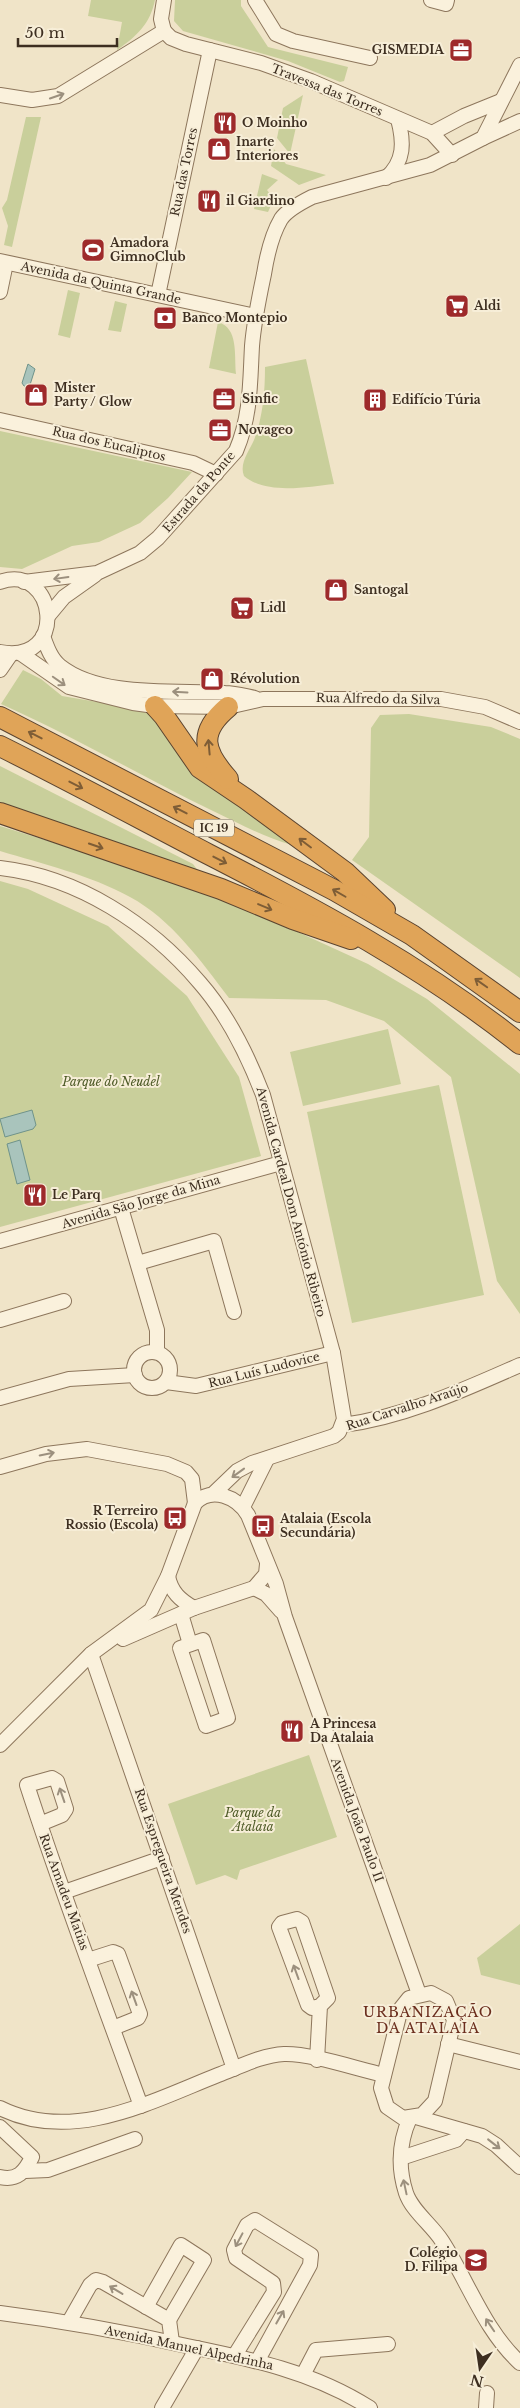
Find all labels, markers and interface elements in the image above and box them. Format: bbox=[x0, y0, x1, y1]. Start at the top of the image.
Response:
scale bar bbox=[18, 15, 116, 47]
text: 50 m bbox=[25, 23, 65, 42]
office icon: GISMEDIA bbox=[448, 37, 474, 63]
place label: GISMEDIA bbox=[372, 42, 445, 57]
street label: Travessa das Torres bbox=[269, 60, 385, 119]
one-way arrow bbox=[49, 90, 65, 100]
restaurant icon: O Moinho bbox=[212, 110, 238, 136]
place label: O Moinho bbox=[242, 115, 308, 130]
street label: Rua das Torres bbox=[167, 126, 200, 218]
place label: Inarte Interiores bbox=[236, 134, 299, 163]
shop icon: Inarte Interiores bbox=[206, 136, 232, 162]
restaurant icon: il Giardino bbox=[196, 188, 222, 214]
place label: il Giardino bbox=[226, 193, 295, 208]
place label: Amadora GimnoClub bbox=[109, 235, 186, 264]
sports icon: Amadora GimnoClub bbox=[80, 237, 106, 263]
street label: Avenida da Quinta Grande bbox=[19, 258, 183, 307]
supermarket icon: Aldi bbox=[444, 293, 470, 319]
place label: Aldi bbox=[473, 298, 501, 313]
bank icon: Banco Montepio bbox=[152, 305, 178, 331]
place label: Banco Montepio bbox=[182, 310, 287, 325]
place label: Mister Party / Glow bbox=[54, 380, 132, 409]
shop icon: Mister Party / Glow bbox=[23, 382, 49, 408]
office icon: Sinfic bbox=[211, 386, 237, 412]
building icon: Edifício Túria bbox=[362, 387, 388, 413]
place label: Sinfic bbox=[242, 391, 278, 406]
place label: Edifício Túria bbox=[392, 392, 481, 407]
office icon: Novageo bbox=[207, 417, 233, 443]
place label: Novageo bbox=[238, 422, 293, 437]
street label: Rua dos Eucaliptos bbox=[51, 423, 167, 464]
street label: Estrada da Ponte bbox=[159, 448, 238, 535]
one-way arrow bbox=[53, 573, 69, 583]
shop icon: Santogal bbox=[323, 577, 349, 603]
place label: Santogal bbox=[354, 582, 409, 597]
supermarket icon: Lidl bbox=[229, 595, 255, 621]
place label: Lidl bbox=[260, 600, 287, 615]
shop icon: Révolution bbox=[199, 666, 225, 692]
place label: Révolution bbox=[230, 671, 300, 686]
one-way arrow bbox=[52, 676, 66, 686]
one-way arrow bbox=[172, 688, 188, 697]
street label: Rua Alfredo da Silva bbox=[316, 690, 441, 707]
one-way arrow bbox=[28, 730, 43, 739]
one-way arrow bbox=[204, 739, 214, 755]
one-way arrow bbox=[68, 780, 83, 790]
one-way arrow bbox=[172, 805, 187, 815]
road number: IC 19 bbox=[194, 820, 234, 836]
one-way arrow bbox=[298, 838, 312, 848]
one-way arrow bbox=[87, 842, 103, 851]
one-way arrow bbox=[212, 856, 227, 865]
one-way arrow bbox=[332, 888, 347, 898]
one-way arrow bbox=[257, 903, 272, 913]
one-way arrow bbox=[474, 978, 488, 988]
park label: Parque do Neudel bbox=[61, 1074, 160, 1089]
street label: Avenida Cardeal Dom António Ribeiro bbox=[253, 1084, 329, 1319]
street label: Avenida São Jorge da Mina bbox=[59, 1172, 222, 1232]
restaurant icon: Le Parq bbox=[22, 1182, 48, 1208]
place label: Le Parq bbox=[52, 1187, 102, 1202]
street label: Rua Luís Ludovice bbox=[207, 1348, 321, 1391]
street label: Rua Carvalho Araújo bbox=[344, 1380, 470, 1433]
one-way arrow bbox=[38, 1449, 54, 1458]
one-way arrow bbox=[232, 1467, 245, 1478]
place label: R Terreiro Rossio (Escola) bbox=[65, 1503, 158, 1532]
bus stop icon: R Terreiro Rossio (Escola) bbox=[162, 1505, 188, 1531]
place label: Atalaia (Escola Secundária) bbox=[279, 1511, 371, 1540]
bus stop icon: Atalaia (Escola Secundária) bbox=[250, 1513, 276, 1539]
place label: A Princesa Da Atalaia bbox=[309, 1716, 376, 1745]
restaurant icon: A Princesa Da Atalaia bbox=[279, 1718, 305, 1744]
street label: Avenida João Paulo II bbox=[328, 1755, 387, 1884]
street label: Rua Espregueira Mendes bbox=[132, 1786, 195, 1935]
one-way arrow bbox=[57, 1788, 66, 1803]
park label: Parque da Atalaia bbox=[224, 1805, 281, 1834]
street label: Rua Amadeu Matias bbox=[36, 1832, 92, 1952]
one-way arrow bbox=[291, 1965, 300, 1981]
one-way arrow bbox=[129, 1991, 138, 2006]
district label: URBANIZAÇÃO DA ATALAIA bbox=[363, 2003, 493, 2037]
one-way arrow bbox=[488, 2139, 501, 2150]
one-way arrow bbox=[400, 2180, 409, 2196]
one-way arrow bbox=[234, 2232, 244, 2246]
place label: Colégio D. Filipa bbox=[404, 2245, 458, 2274]
school or university icon: Colégio D. Filipa bbox=[463, 2247, 489, 2273]
one-way arrow bbox=[110, 2284, 124, 2294]
one-way arrow bbox=[276, 2310, 286, 2325]
one-way arrow bbox=[485, 2318, 495, 2332]
street label: Avenida Manuel Alpedrinha bbox=[102, 2322, 275, 2373]
north arrow bbox=[455, 2343, 505, 2393]
text: N bbox=[469, 2370, 486, 2391]

